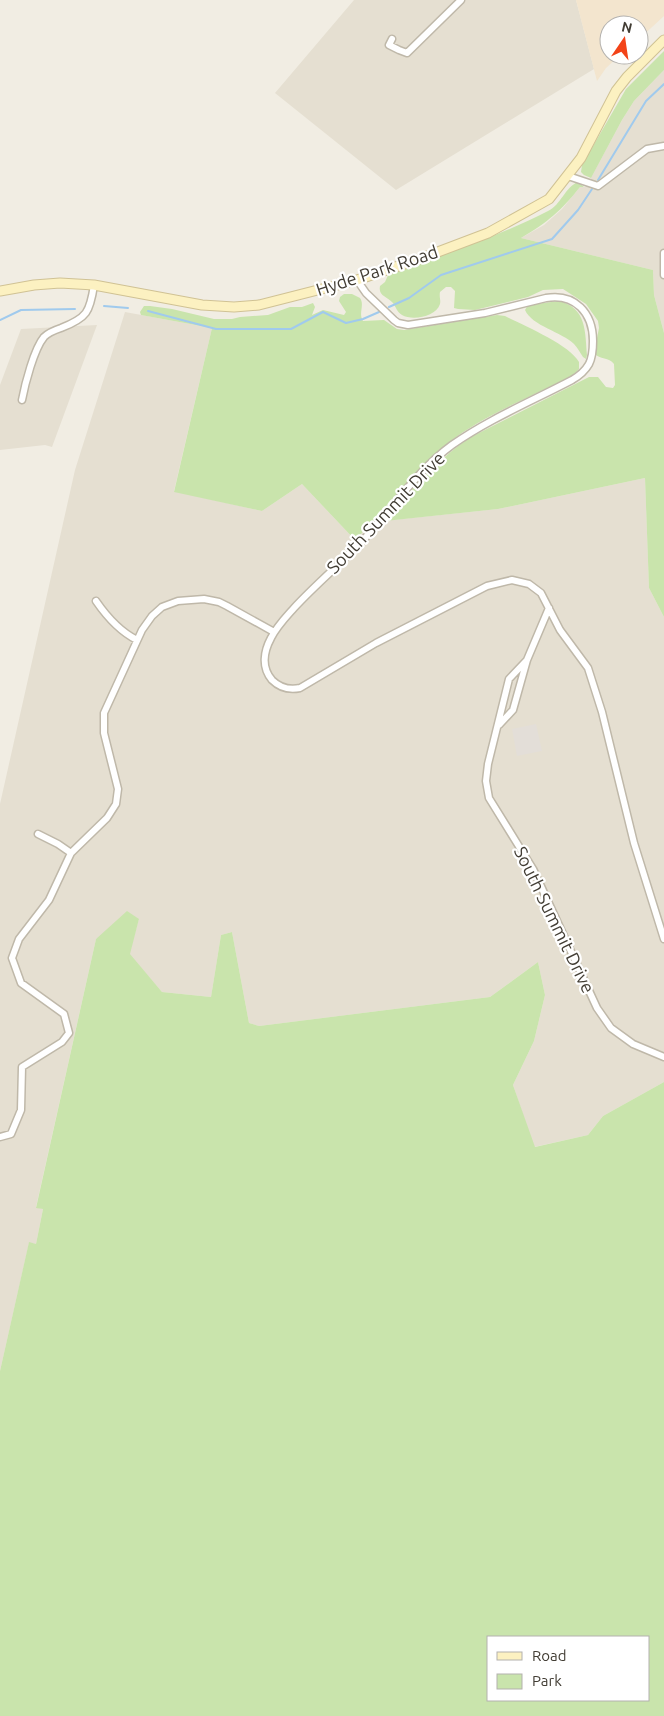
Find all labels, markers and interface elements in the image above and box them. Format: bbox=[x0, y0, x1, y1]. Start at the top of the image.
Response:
north arrow bbox=[599, 15, 649, 65]
text: N bbox=[620, 18, 634, 36]
street label: Hyde Park Road bbox=[313, 241, 440, 299]
street label: South Summit Drive bbox=[322, 448, 448, 577]
street label: South Summit Drive bbox=[511, 843, 599, 996]
legend bbox=[487, 1636, 649, 1701]
text: Road bbox=[532, 1647, 567, 1664]
text: Park bbox=[532, 1672, 562, 1689]

